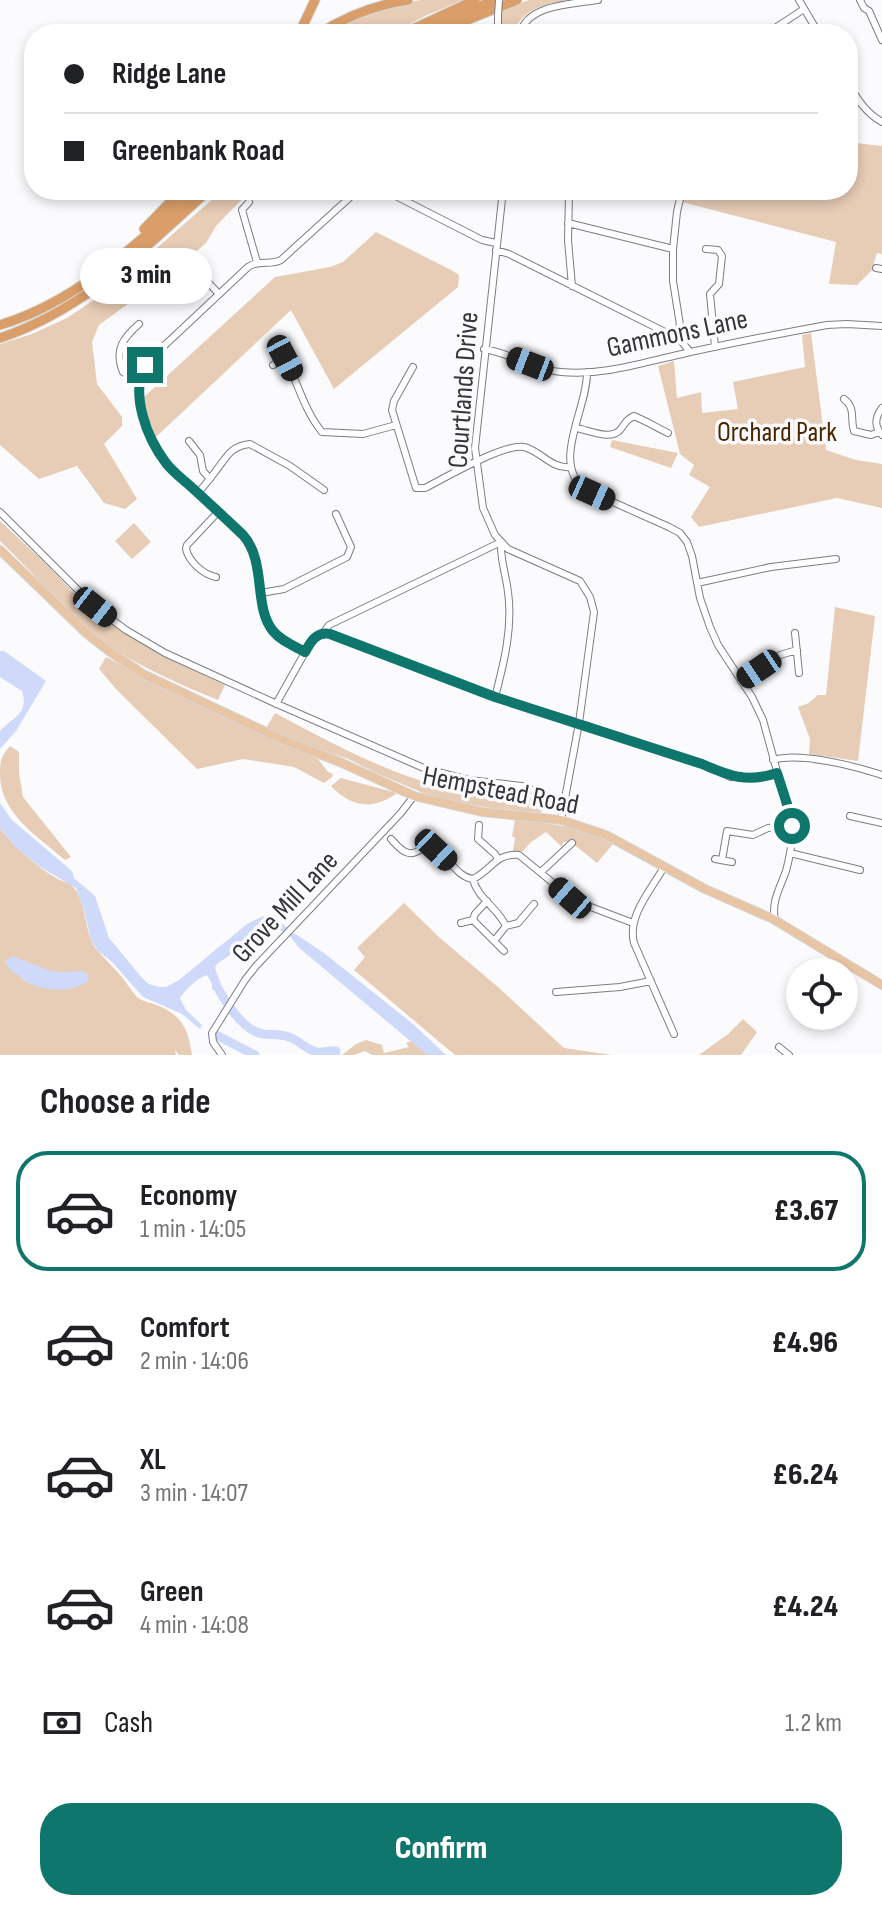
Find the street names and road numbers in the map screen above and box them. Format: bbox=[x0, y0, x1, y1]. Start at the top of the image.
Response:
street label: Gammons Lane bbox=[604, 302, 751, 364]
street label: Courtlands Drive bbox=[442, 311, 485, 469]
street label: Hempstead Road bbox=[420, 759, 582, 822]
street label: Grove Mill Lane bbox=[225, 844, 345, 970]

